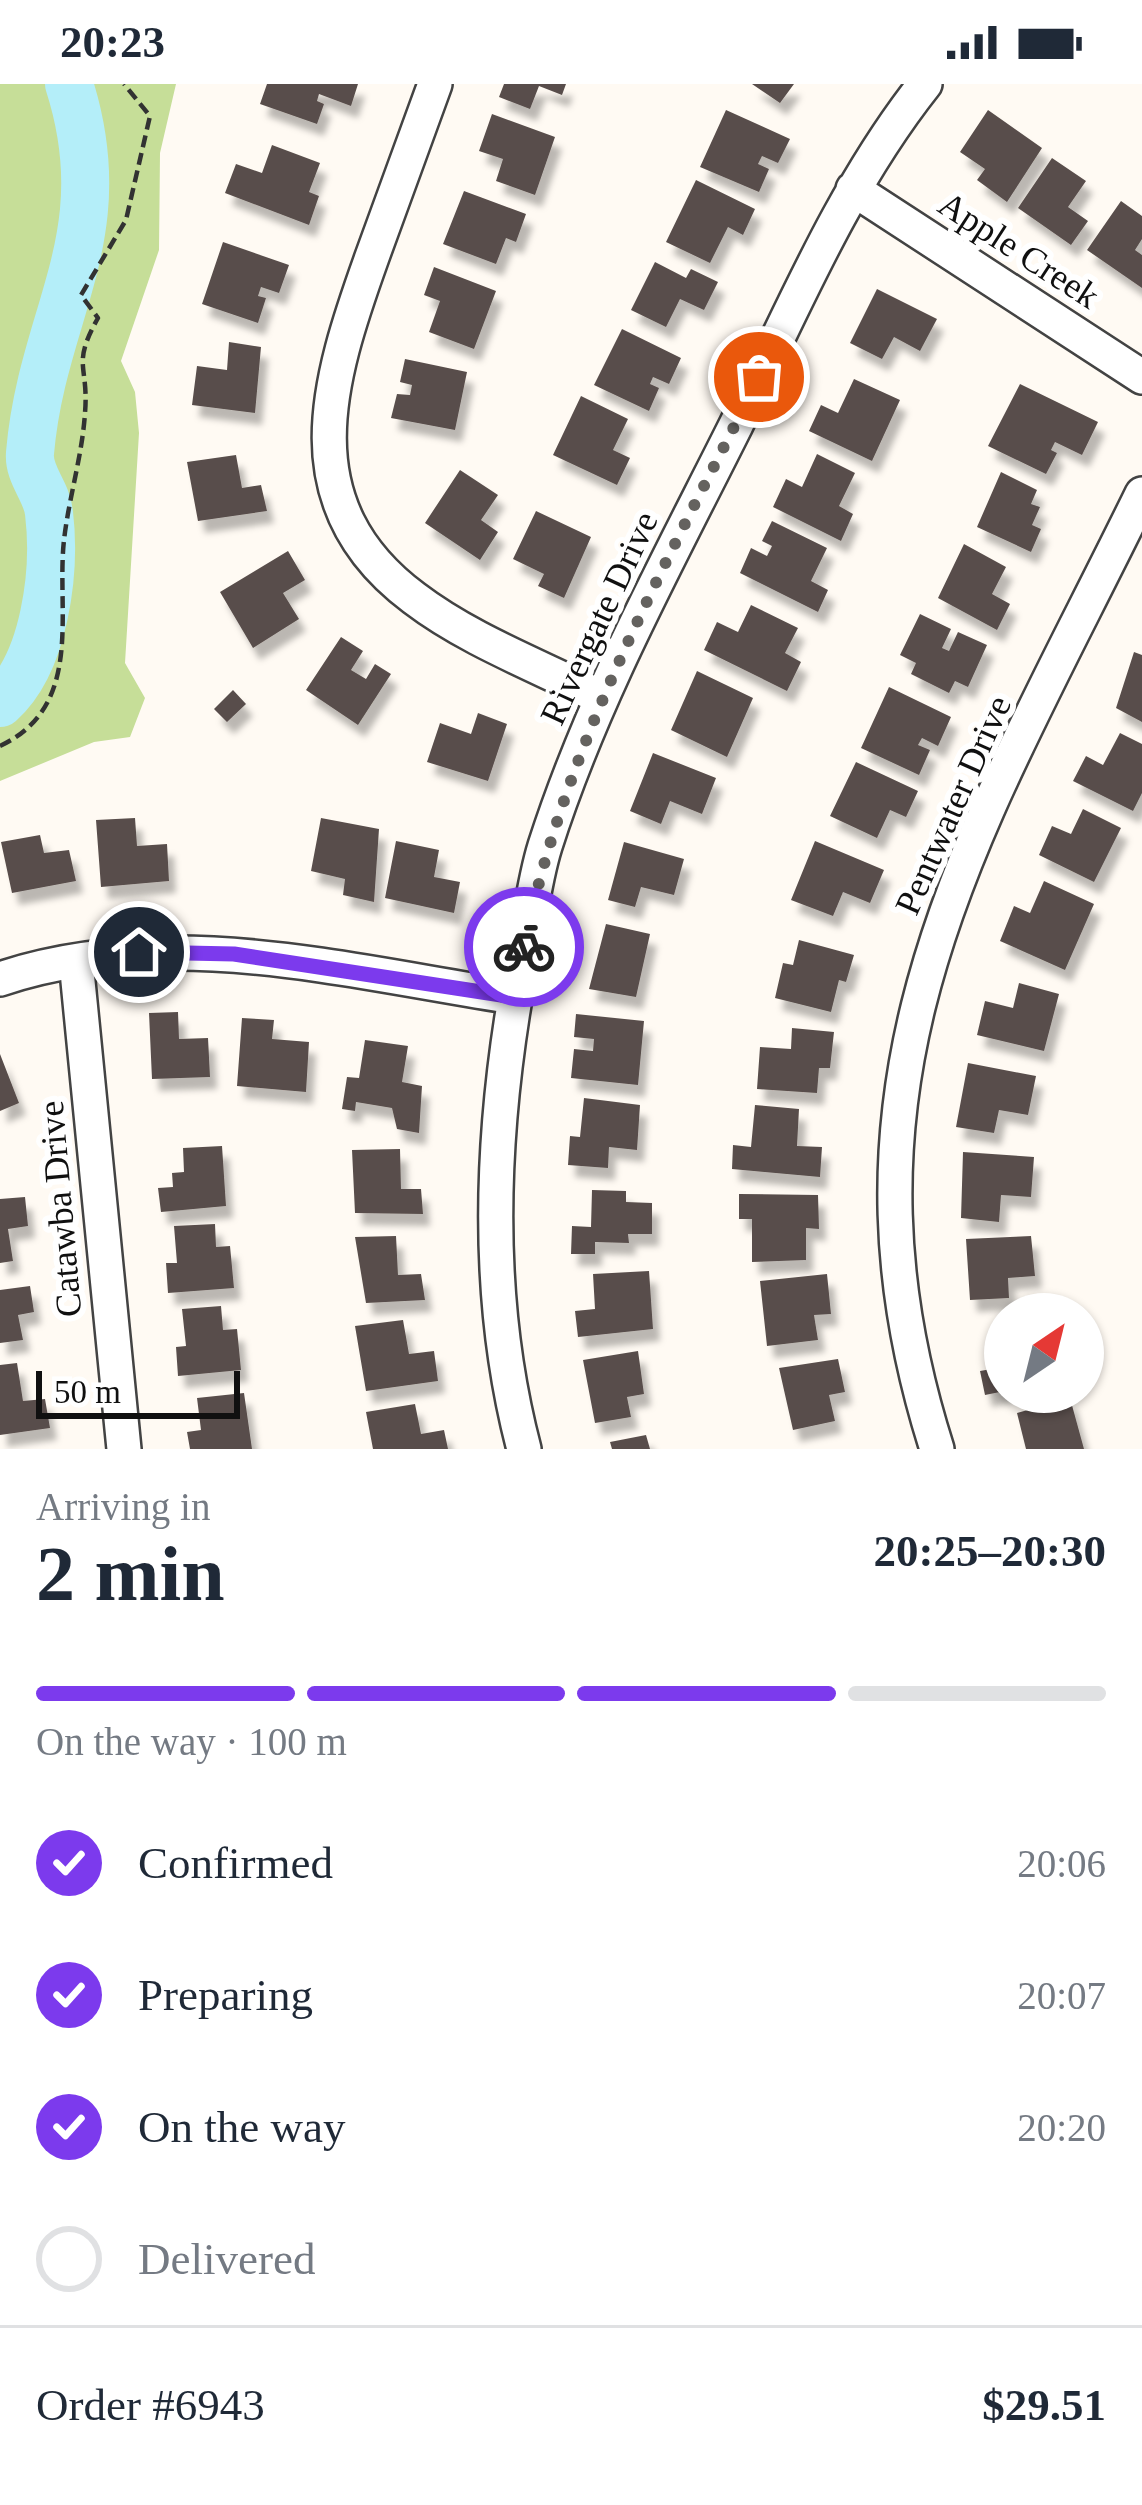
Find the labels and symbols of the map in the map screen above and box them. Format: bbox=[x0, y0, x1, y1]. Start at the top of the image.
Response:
street label: Apple Creek bbox=[931, 183, 1107, 317]
pin bbox=[708, 326, 810, 428]
street label: Rivergate Drive bbox=[532, 505, 666, 731]
street label: Pentwater Drive bbox=[887, 690, 1019, 920]
courier bbox=[464, 887, 584, 1007]
pin bbox=[88, 901, 190, 1003]
street label: Catawba Drive bbox=[31, 1099, 89, 1319]
north arrow bbox=[984, 1293, 1104, 1413]
scale bar bbox=[36, 1365, 240, 1418]

